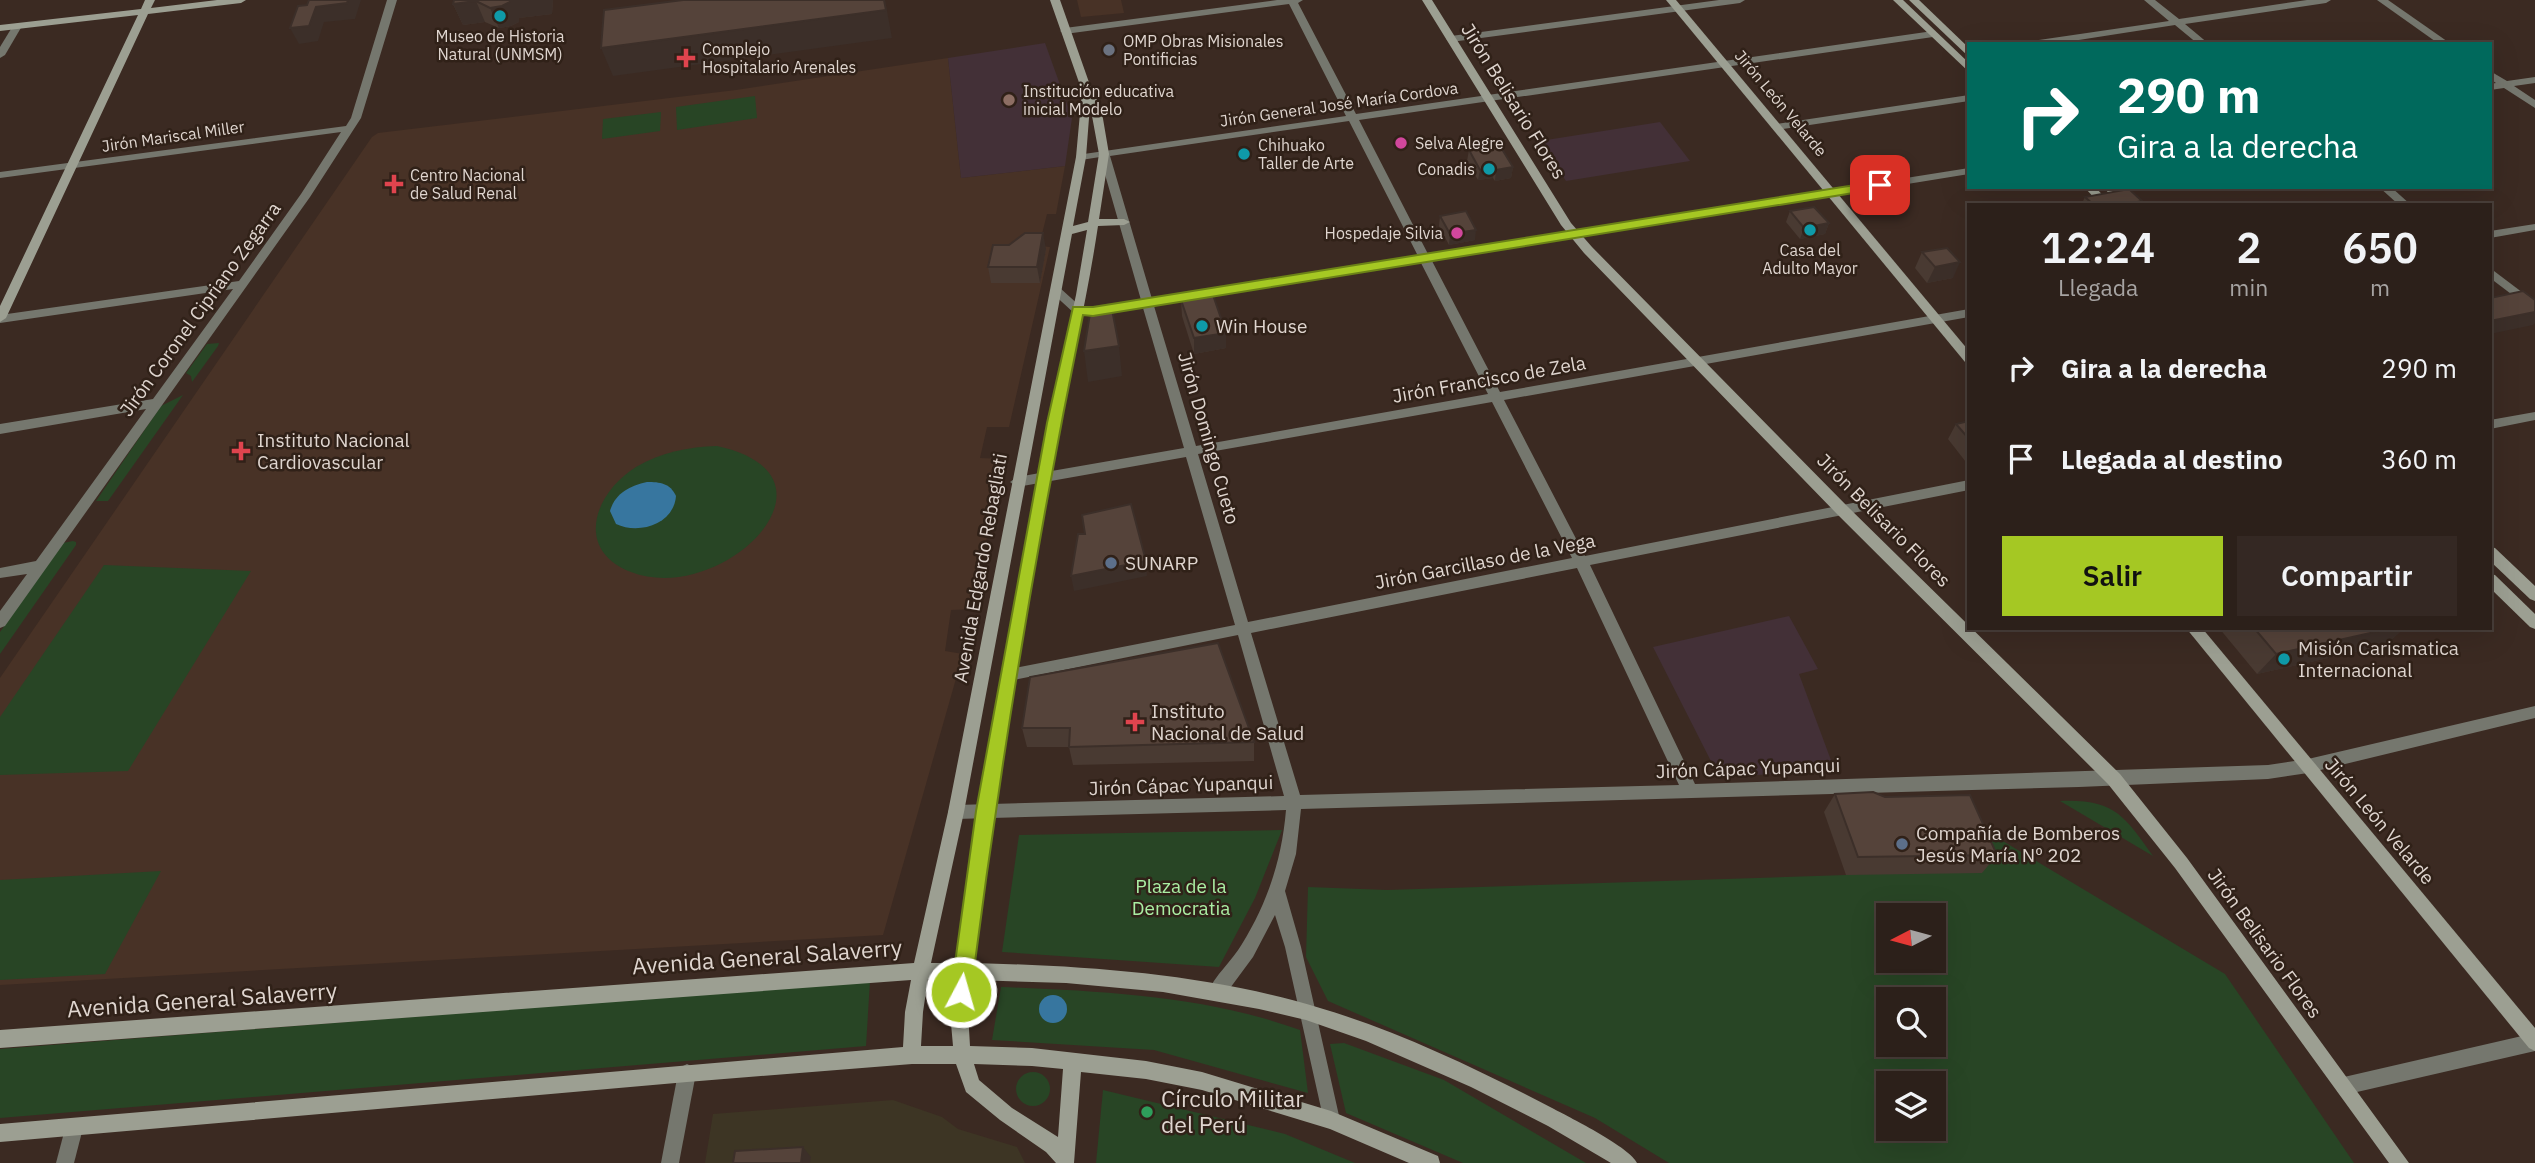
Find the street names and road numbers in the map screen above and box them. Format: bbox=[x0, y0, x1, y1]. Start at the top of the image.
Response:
street label: Jirón Belisario Flores bbox=[1456, 19, 1572, 183]
street label: Jirón León Velarde bbox=[1731, 46, 1832, 161]
street label: Jirón General José María Cordova bbox=[1219, 77, 1460, 131]
street label: Jirón Mariscal Miller bbox=[100, 116, 246, 156]
street label: Jirón Coronel Cipriano Zegarra bbox=[114, 197, 286, 421]
street label: Jirón Domingo Cueto bbox=[1173, 349, 1245, 527]
street label: Jirón Francisco de Zela bbox=[1390, 350, 1588, 408]
street label: Jirón Belisario Flores bbox=[1812, 448, 1956, 592]
street label: Avenida Edgardo Rebagliati bbox=[948, 451, 1012, 685]
street label: Jirón Garcillaso de la Vega bbox=[1373, 528, 1597, 594]
street label: Jirón Cápac Yupanqui bbox=[1655, 753, 1841, 783]
street label: Jirón León Velarde bbox=[2320, 753, 2440, 889]
street label: Jirón Cápac Yupanqui bbox=[1088, 770, 1274, 800]
street label: Jirón Belisario Flores bbox=[2203, 863, 2327, 1023]
street label: Avenida General Salaverry bbox=[631, 932, 904, 980]
street label: Avenida General Salaverry bbox=[66, 975, 339, 1023]

